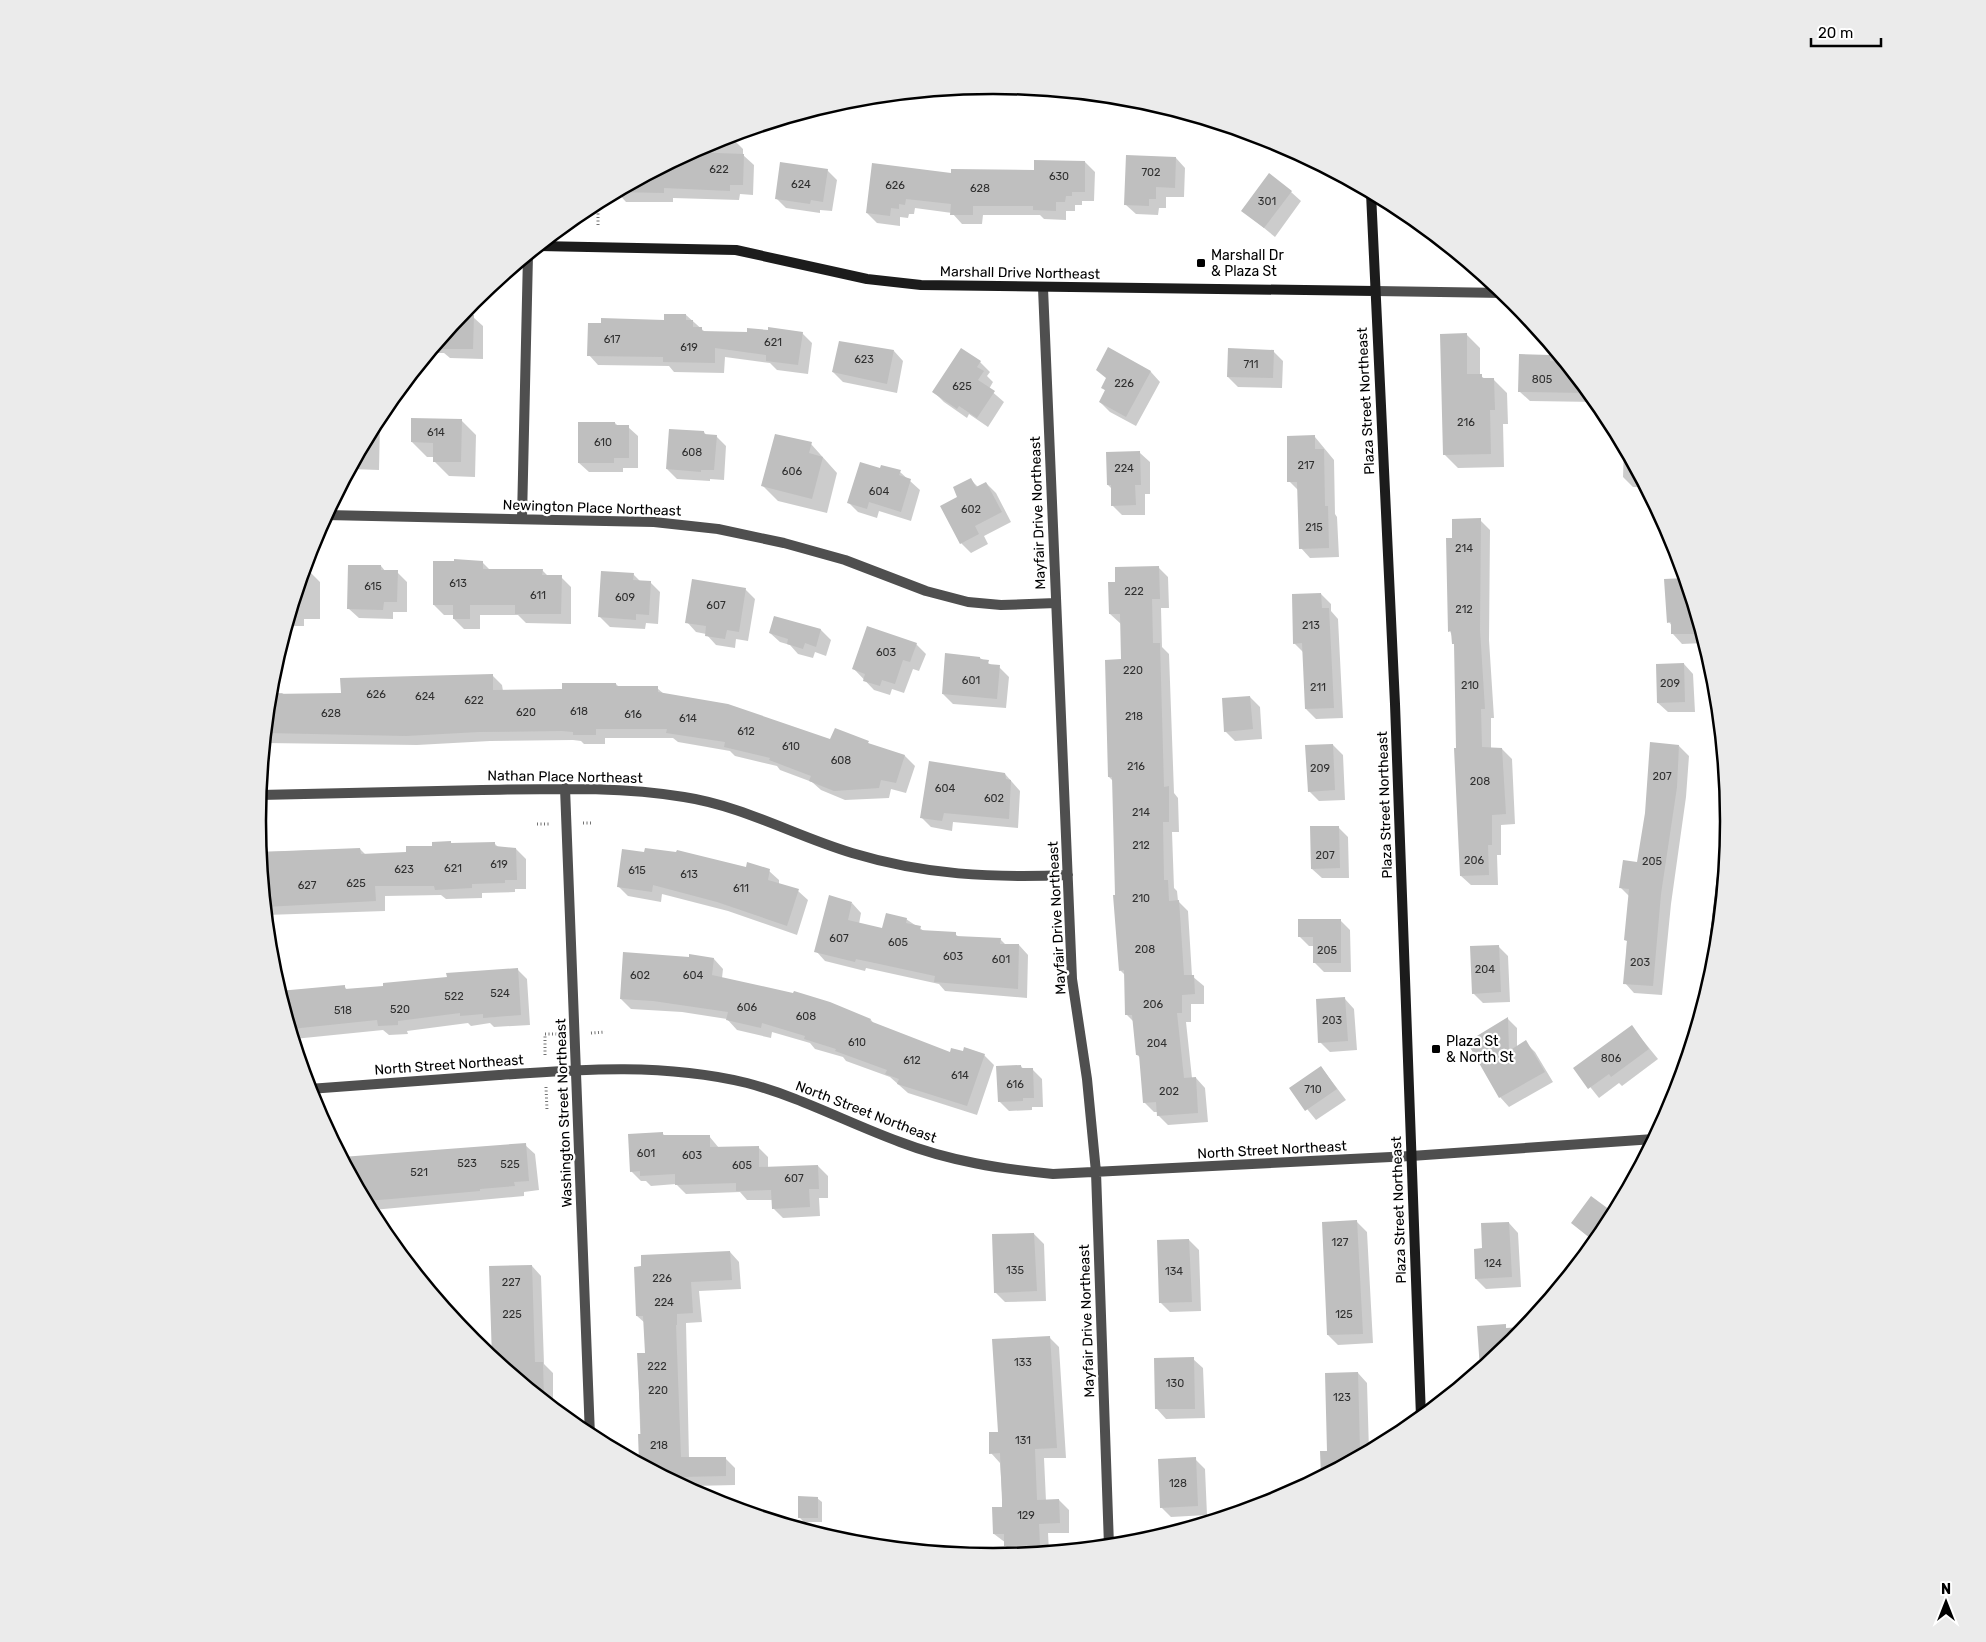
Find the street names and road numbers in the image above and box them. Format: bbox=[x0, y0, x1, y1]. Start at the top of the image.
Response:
street label: Marshall Drive Northeast bbox=[940, 263, 1101, 283]
street label: Plaza Street Northeast bbox=[1354, 326, 1378, 475]
street label: Mayfair Drive Northeast bbox=[1027, 435, 1049, 590]
street label: Newington Place Northeast bbox=[502, 496, 682, 520]
street label: Plaza Street Northeast bbox=[1374, 730, 1396, 879]
street label: Nathan Place Northeast bbox=[487, 767, 643, 787]
street label: Mayfair Drive Northeast bbox=[1044, 840, 1070, 995]
street label: Washington Street Northeast bbox=[552, 1018, 576, 1208]
street label: North Street Northeast bbox=[374, 1051, 525, 1079]
street label: North Street Northeast bbox=[793, 1077, 939, 1147]
street label: Plaza Street Northeast bbox=[1388, 1135, 1410, 1284]
street label: North Street Northeast bbox=[1197, 1138, 1348, 1162]
street label: Mayfair Drive Northeast bbox=[1076, 1243, 1098, 1398]

